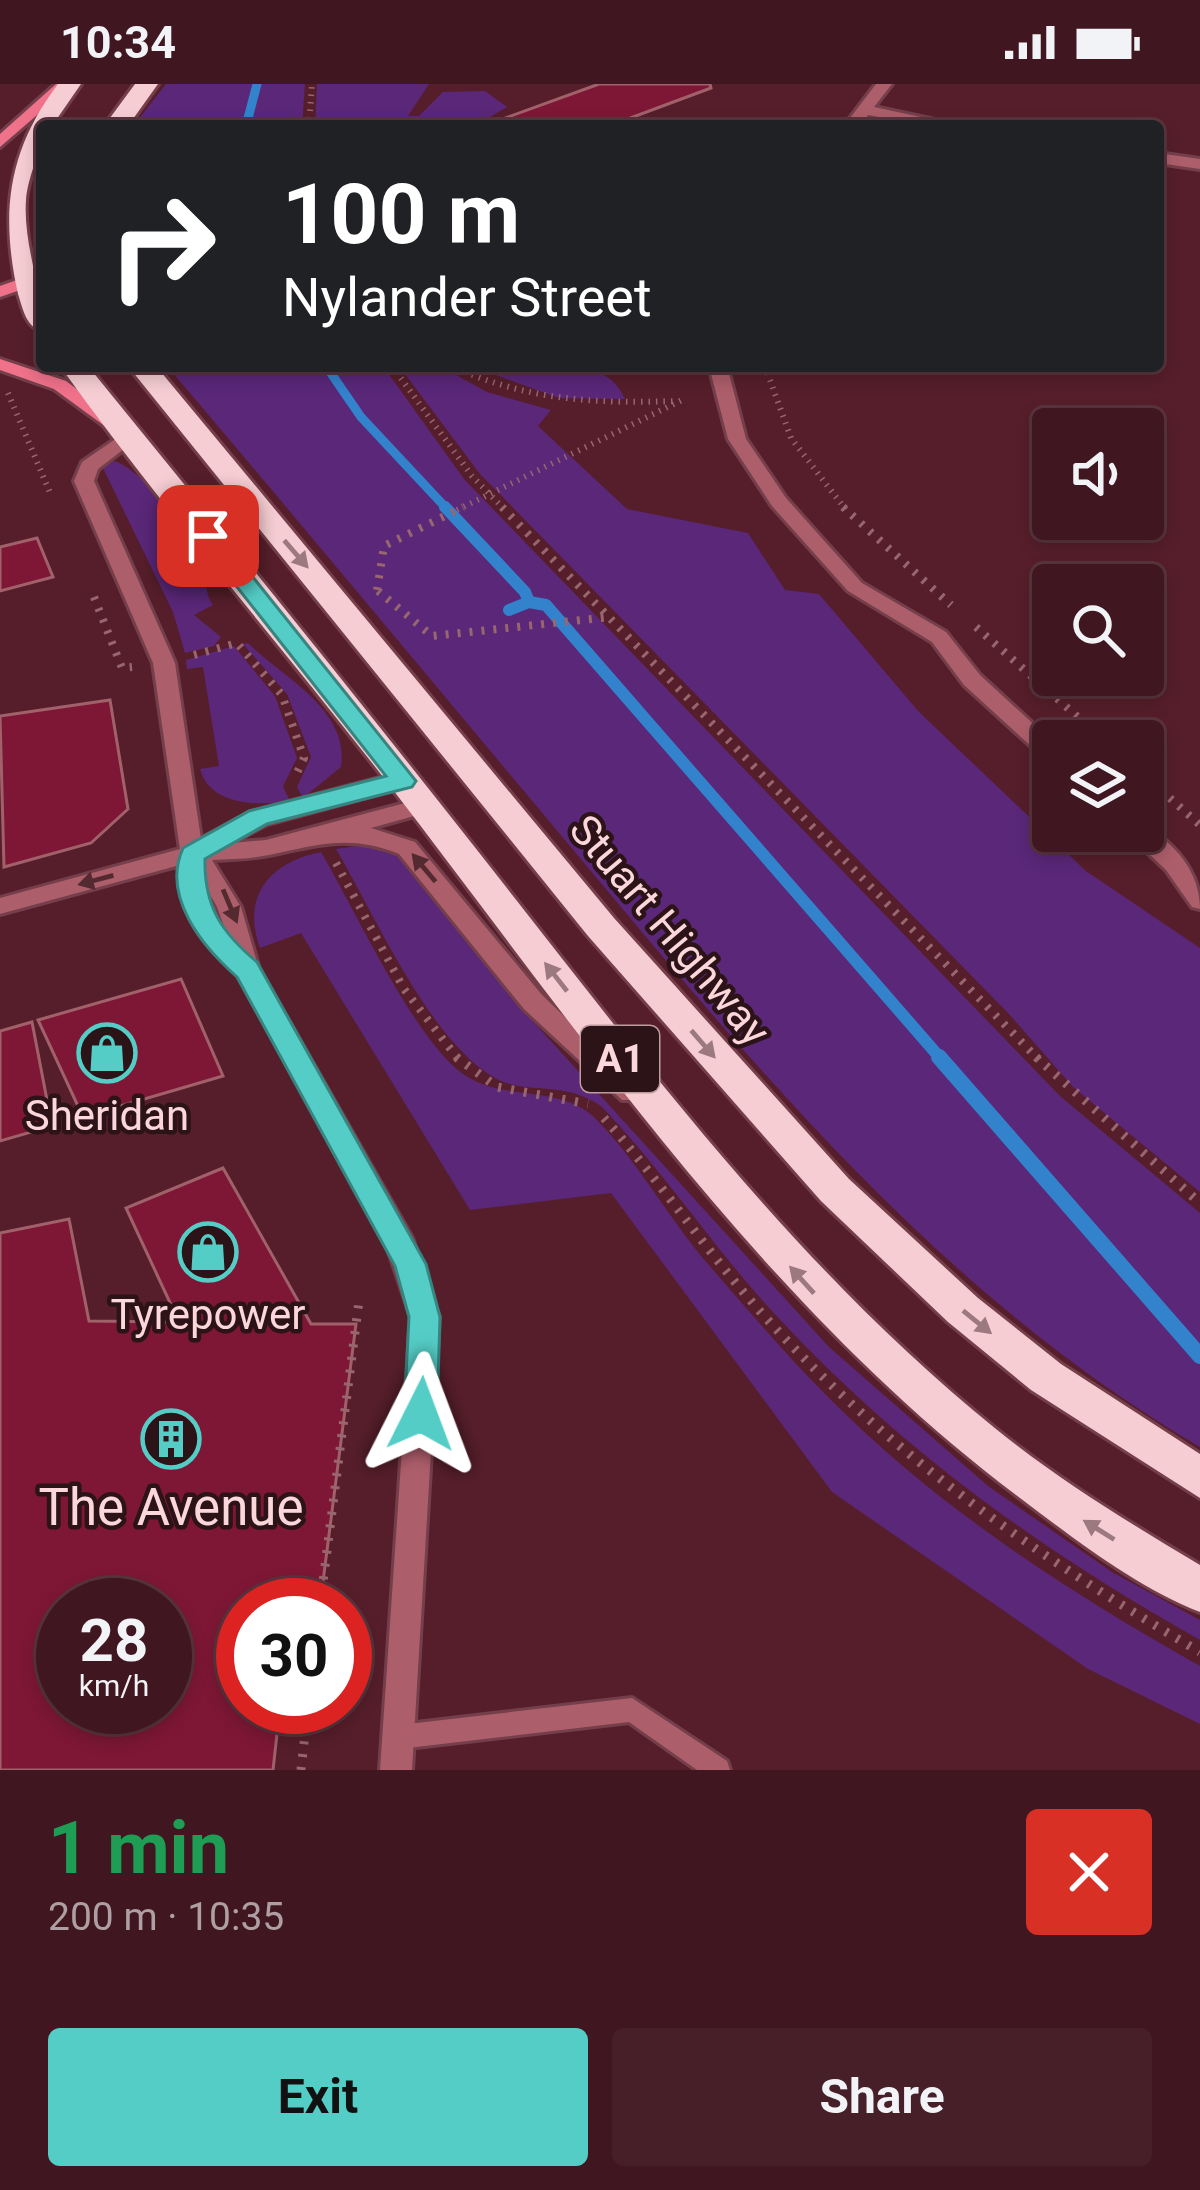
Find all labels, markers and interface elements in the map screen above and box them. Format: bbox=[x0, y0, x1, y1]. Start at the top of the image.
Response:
text: 10:34 bbox=[60, 16, 176, 69]
text: 100 m bbox=[282, 165, 520, 264]
icon: right bbox=[84, 168, 240, 324]
text: Nylander Street bbox=[282, 266, 652, 329]
map controls bbox=[1032, 408, 1164, 852]
button: sound bbox=[1032, 408, 1164, 540]
pin bbox=[157, 485, 259, 587]
icon: arrive bbox=[175, 503, 241, 569]
one-way arrow bbox=[282, 539, 309, 569]
button: search bbox=[1032, 564, 1164, 696]
button: layers bbox=[1032, 720, 1164, 852]
street label: Stuart Highway bbox=[560, 805, 780, 1055]
one-way arrow bbox=[412, 853, 438, 883]
one-way arrow bbox=[77, 871, 114, 890]
one-way arrow bbox=[221, 889, 240, 925]
one-way arrow bbox=[545, 961, 569, 993]
shop icon: Sheridan bbox=[76, 1022, 138, 1084]
road number: A1 bbox=[581, 1026, 659, 1092]
one-way arrow bbox=[690, 1029, 716, 1059]
place label: Sheridan bbox=[25, 1091, 189, 1140]
shop icon: Tyrepower bbox=[177, 1221, 239, 1283]
one-way arrow bbox=[789, 1265, 816, 1294]
place label: Tyrepower bbox=[110, 1290, 306, 1339]
one-way arrow bbox=[962, 1308, 993, 1334]
position arrow bbox=[358, 1351, 484, 1477]
building icon: The Avenue bbox=[140, 1408, 202, 1470]
place label: The Avenue bbox=[39, 1478, 304, 1537]
one-way arrow bbox=[1083, 1520, 1116, 1542]
speed limit sign: 30 bbox=[216, 1578, 372, 1734]
text: 28 bbox=[80, 1605, 148, 1676]
text: km/h bbox=[79, 1668, 149, 1703]
text: 1 min bbox=[48, 1806, 229, 1891]
button: close bbox=[1026, 1809, 1152, 1935]
text: 200 m · 10:35 bbox=[48, 1894, 284, 1940]
button: Exit bbox=[48, 2028, 588, 2166]
button: Share bbox=[612, 2028, 1152, 2166]

